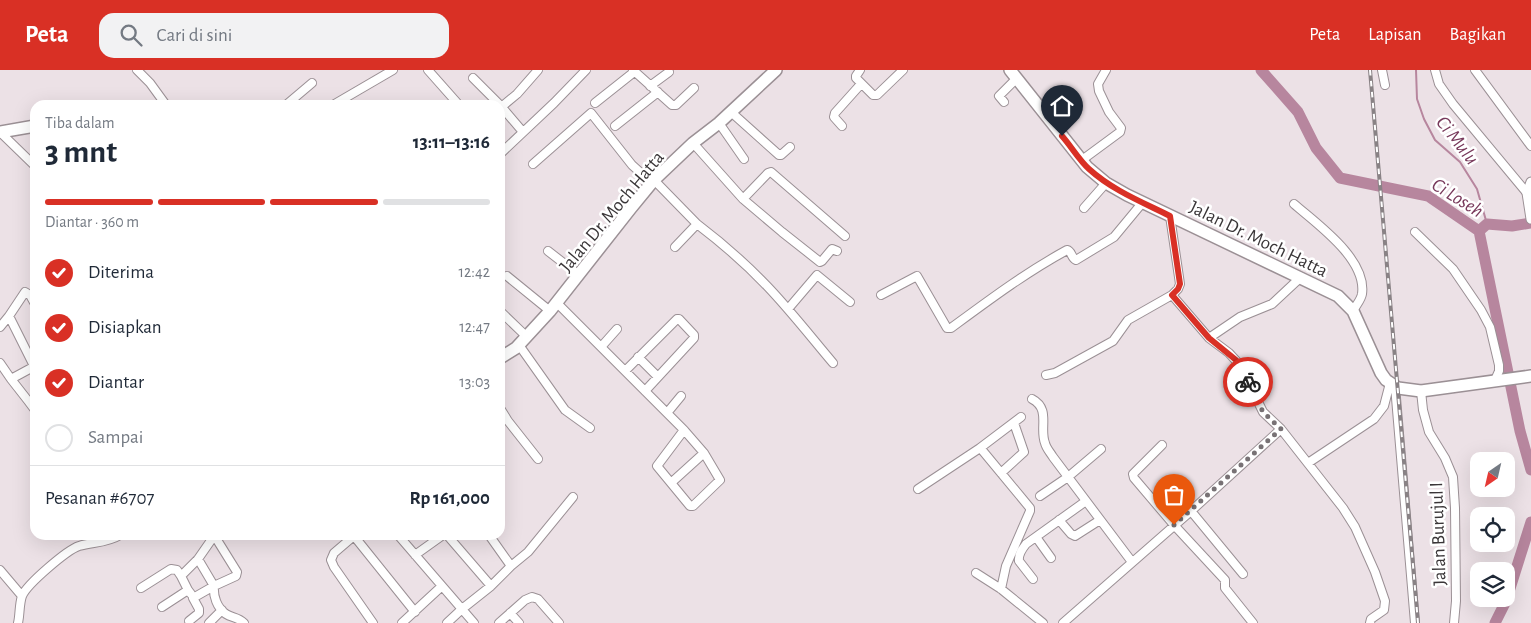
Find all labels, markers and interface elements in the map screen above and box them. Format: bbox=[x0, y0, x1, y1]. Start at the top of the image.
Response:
search box bbox=[99, 13, 449, 58]
icon: search bbox=[117, 21, 145, 49]
text: Peta bbox=[25, 23, 69, 47]
text: Cari di sini bbox=[157, 26, 232, 45]
text: Peta bbox=[1309, 26, 1340, 44]
text: Lapisan bbox=[1368, 26, 1422, 44]
text: Bagikan bbox=[1450, 26, 1506, 44]
pin bbox=[1041, 85, 1083, 136]
icon: home bbox=[1048, 92, 1076, 120]
water label: Ci Mulu bbox=[1432, 112, 1482, 169]
text: Tiba dalam bbox=[45, 115, 115, 131]
text: 13:11–13:16 bbox=[413, 133, 490, 152]
text: 3 mnt bbox=[45, 136, 117, 168]
street label: Jalan Dr. Moch Hatta bbox=[556, 148, 668, 276]
water label: Ci Loseh bbox=[1428, 174, 1487, 221]
street label: Jalan Dr. Moch Hatta bbox=[1186, 198, 1331, 281]
text: Diantar · 360 m bbox=[45, 214, 139, 230]
icon: check bbox=[45, 259, 73, 287]
text: Diterima bbox=[88, 263, 154, 282]
text: 12:42 bbox=[459, 264, 490, 280]
icon: check bbox=[45, 314, 73, 342]
text: Disiapkan bbox=[88, 318, 162, 337]
text: 12:47 bbox=[459, 319, 490, 335]
courier bbox=[1223, 357, 1273, 407]
icon: bike bbox=[1234, 368, 1262, 396]
icon: check bbox=[45, 369, 73, 397]
text: Diantar bbox=[88, 373, 144, 392]
text: 13:03 bbox=[459, 374, 490, 390]
text: Sampai bbox=[88, 428, 143, 447]
north arrow bbox=[1470, 452, 1515, 498]
map controls bbox=[1470, 452, 1515, 607]
pin bbox=[1153, 474, 1195, 525]
icon: bag bbox=[1160, 481, 1188, 509]
street label: Jalan Burujul I bbox=[1427, 482, 1450, 586]
text: Pesanan #6707 bbox=[45, 489, 154, 508]
text: Rp 161,000 bbox=[410, 489, 490, 508]
button: locate bbox=[1470, 507, 1515, 552]
button: layers bbox=[1470, 562, 1515, 607]

